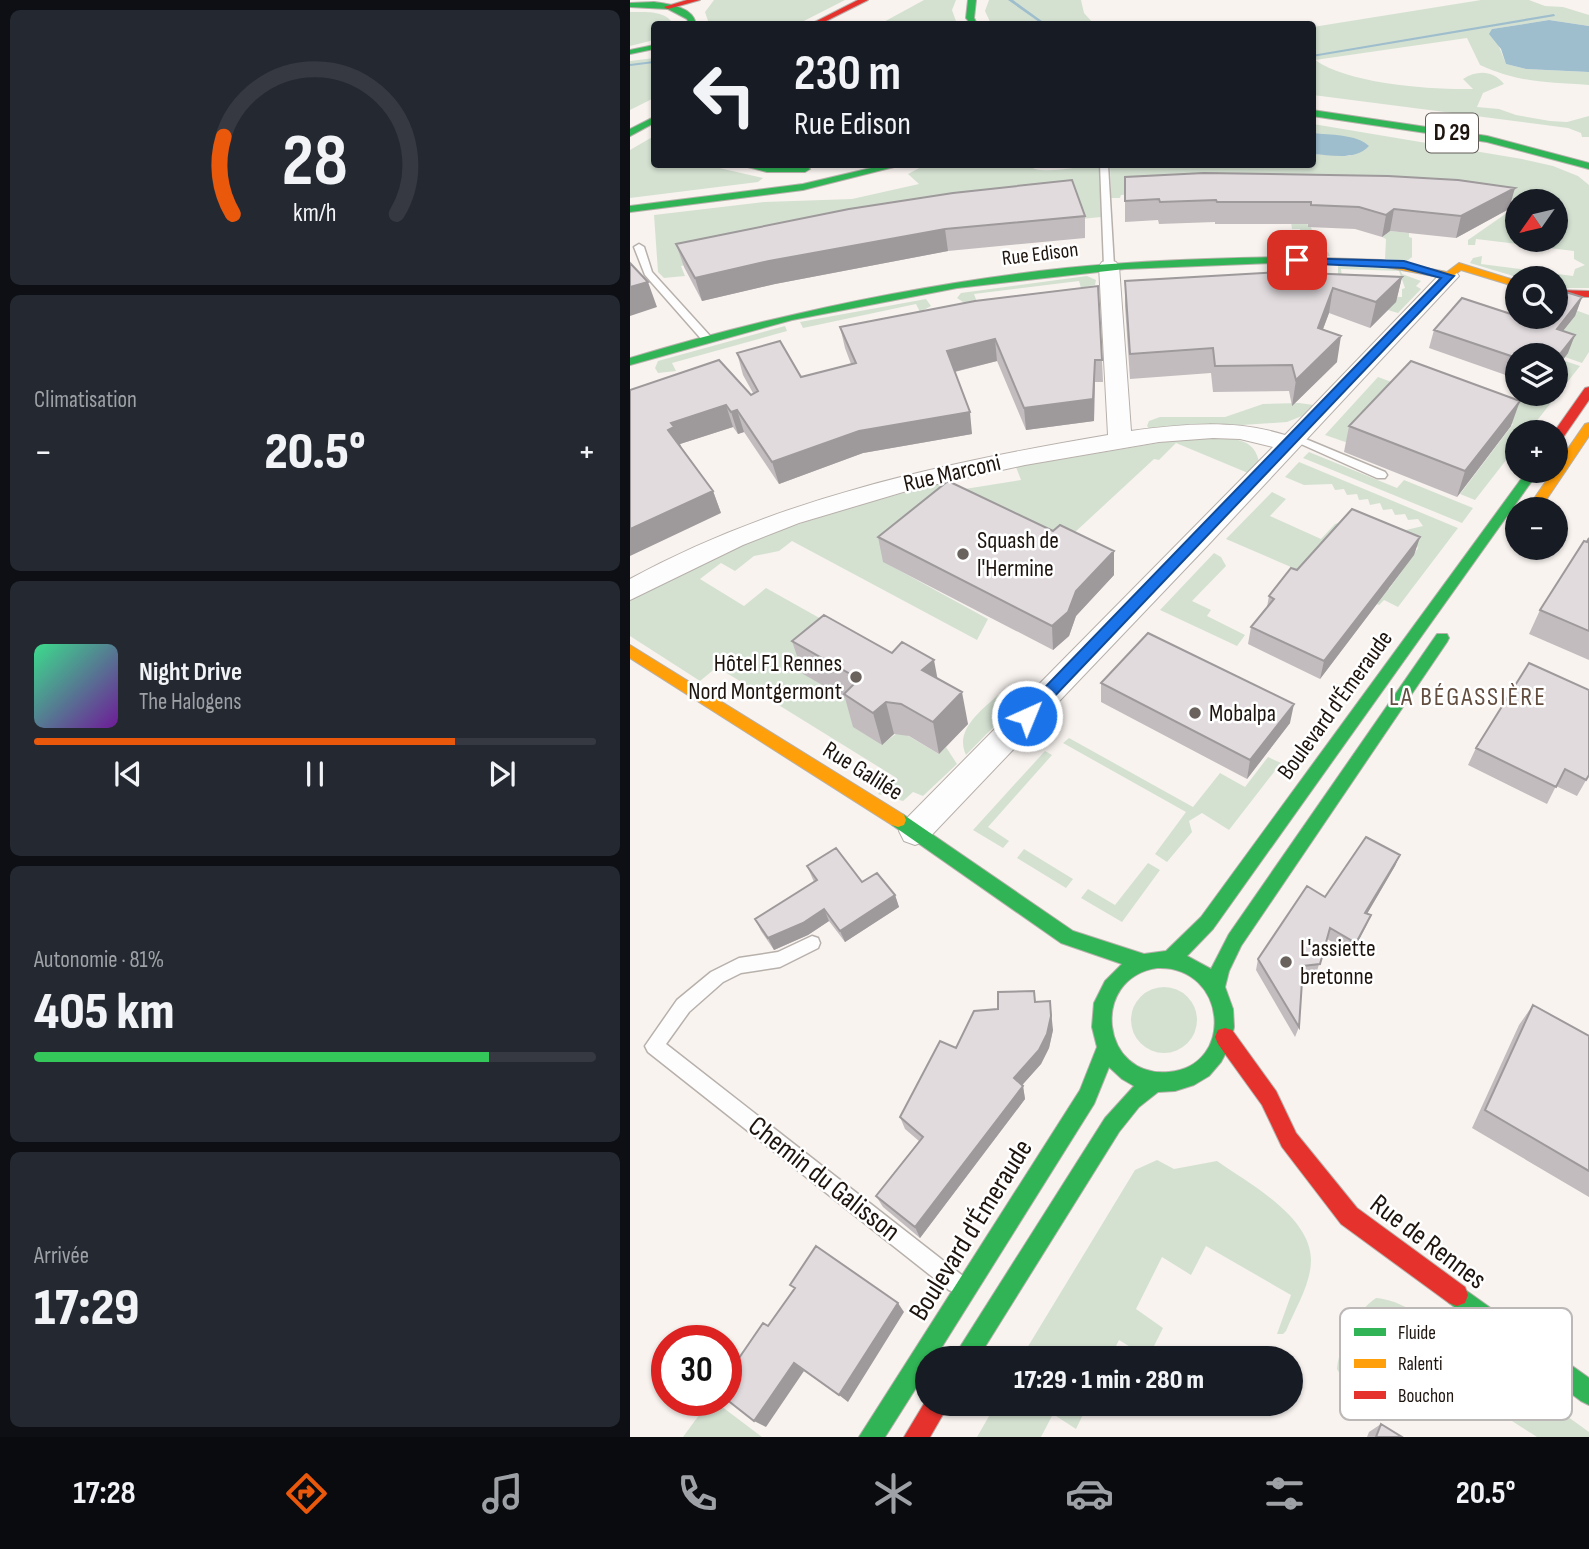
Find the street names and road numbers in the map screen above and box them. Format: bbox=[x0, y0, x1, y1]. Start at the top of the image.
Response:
road number: D 29 bbox=[1426, 114, 1478, 152]
street label: Rue Edison bbox=[1000, 237, 1080, 271]
street label: Rue Marconi bbox=[901, 448, 1003, 498]
street label: Boulevard d'Émeraude bbox=[1271, 625, 1399, 785]
street label: Rue Galilée bbox=[818, 735, 908, 807]
street label: Chemin du Galisson bbox=[742, 1110, 906, 1248]
street label: Boulevard d'Émeraude bbox=[902, 1134, 1040, 1326]
street label: Rue de Rennes bbox=[1363, 1188, 1493, 1296]

